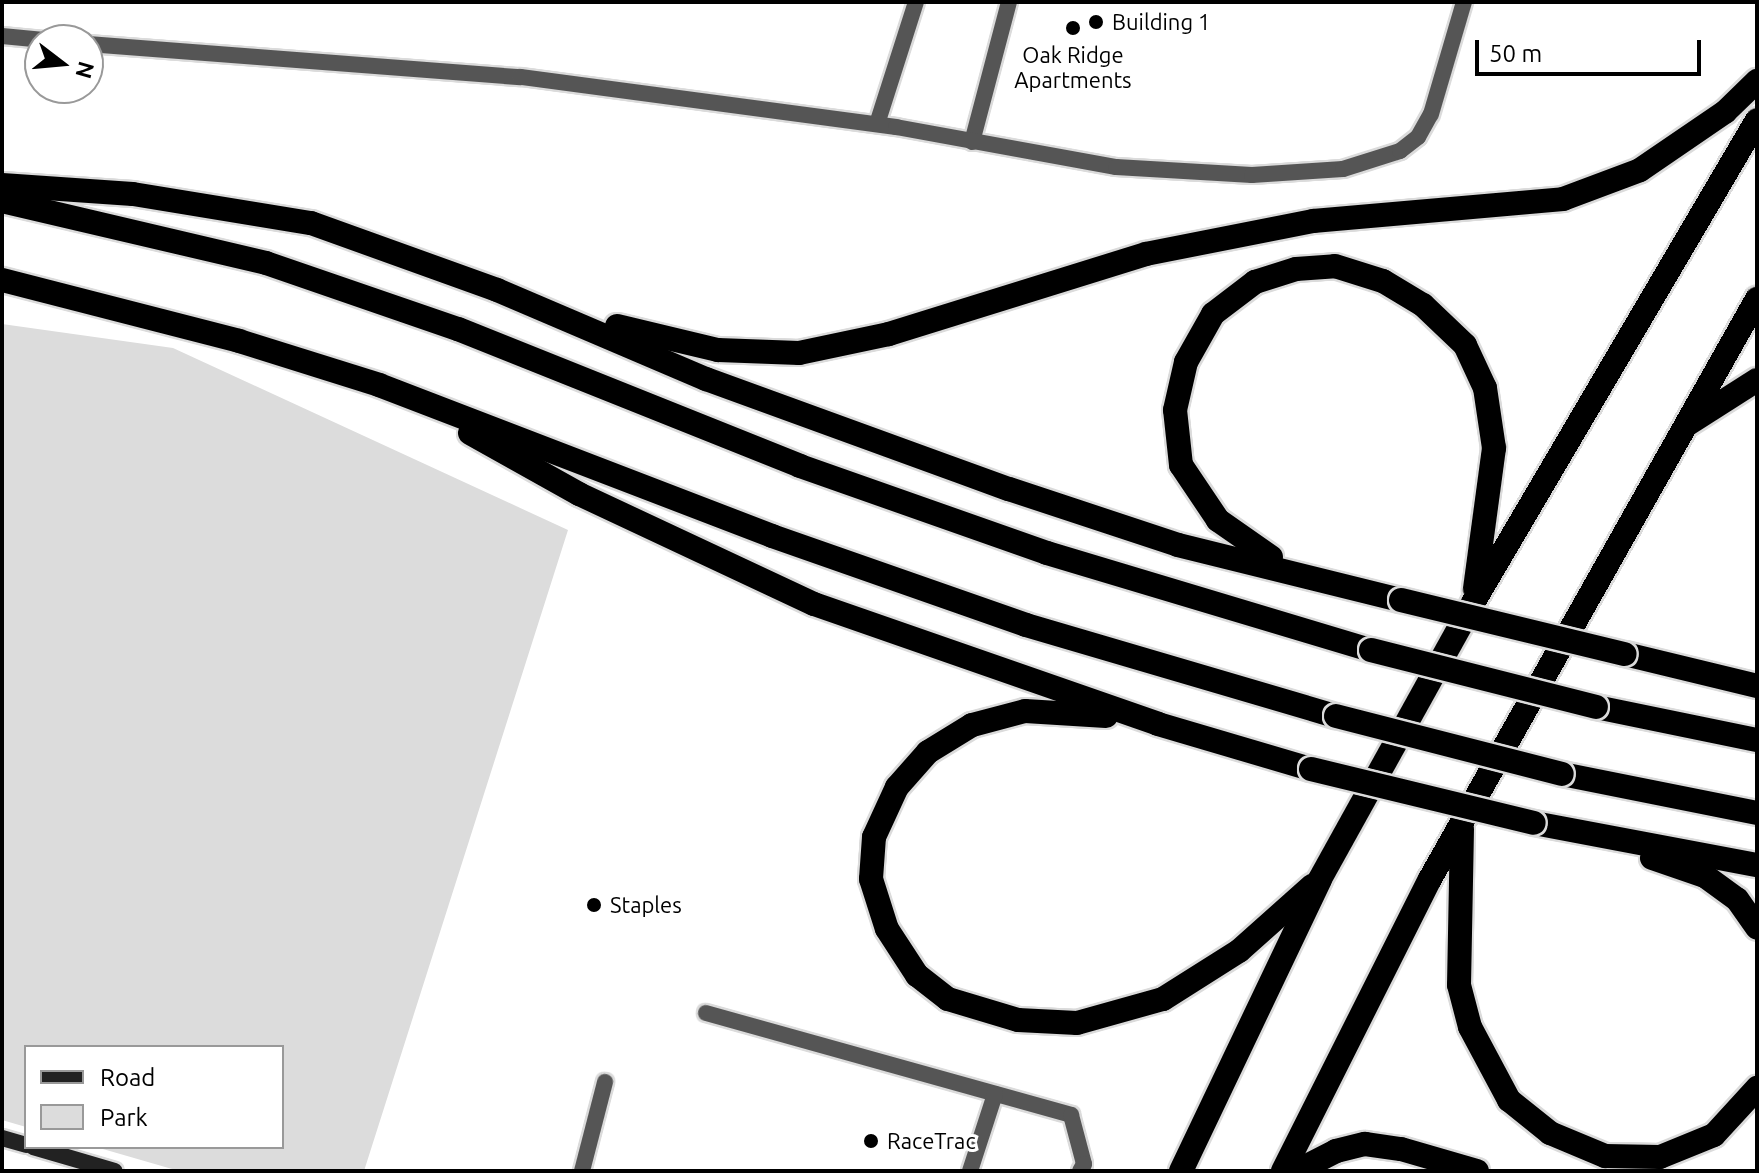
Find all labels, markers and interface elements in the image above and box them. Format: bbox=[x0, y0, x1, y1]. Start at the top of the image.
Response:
place label: Building 1 bbox=[1112, 9, 1211, 35]
marker: Building 1 bbox=[1087, 13, 1105, 31]
marker: Oak Ridge Apartments bbox=[1064, 19, 1082, 37]
north arrow bbox=[24, 24, 104, 104]
scale bar bbox=[1479, 24, 1705, 74]
text: 50 m bbox=[1489, 40, 1542, 67]
place label: Oak Ridge Apartments bbox=[1014, 41, 1132, 92]
text: N bbox=[71, 59, 100, 82]
place label: Staples bbox=[610, 892, 682, 918]
marker: Staples bbox=[585, 896, 603, 914]
legend bbox=[24, 1045, 284, 1149]
text: Road bbox=[100, 1064, 155, 1091]
text: Park bbox=[100, 1104, 148, 1131]
place label: RaceTrac bbox=[887, 1128, 976, 1154]
marker: RaceTrac bbox=[862, 1132, 880, 1150]

